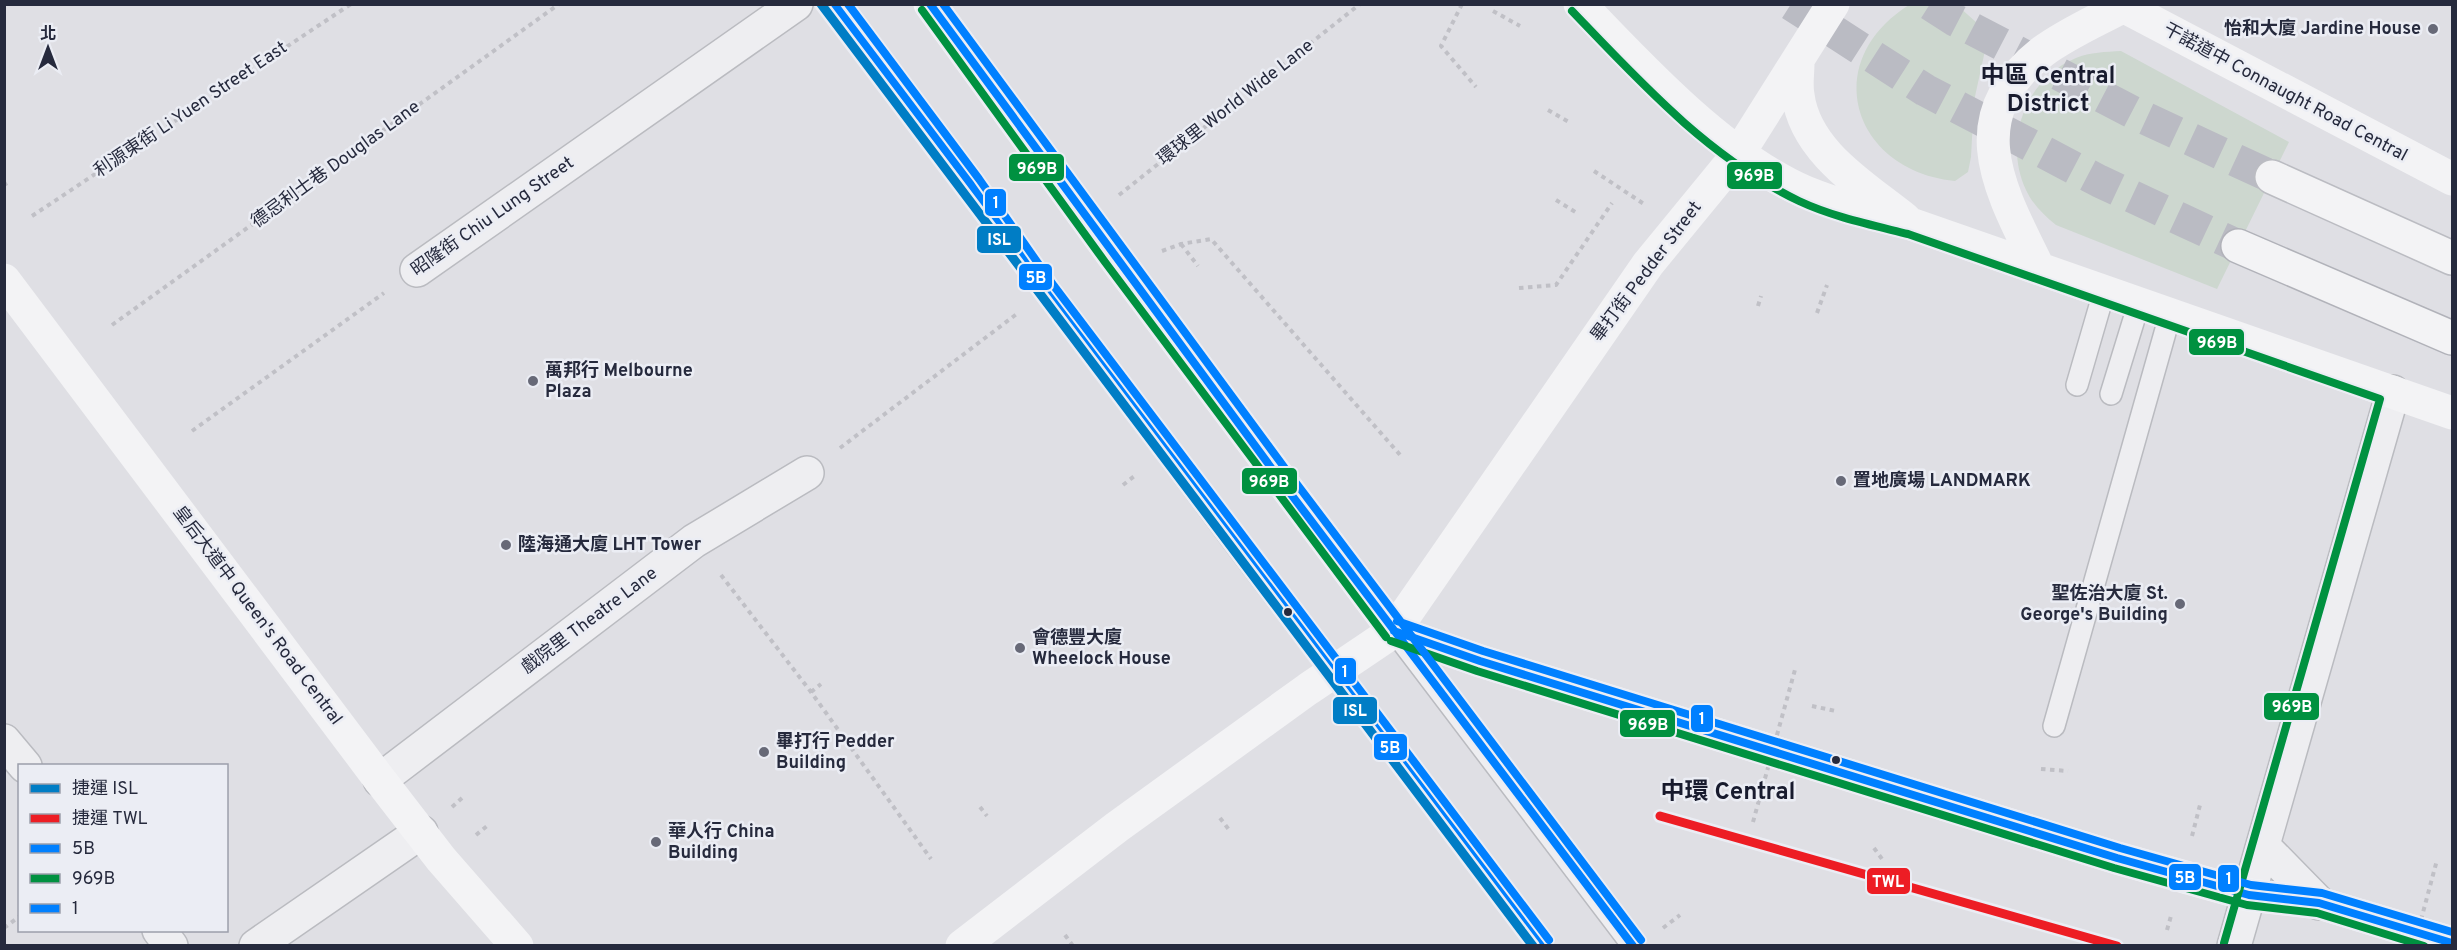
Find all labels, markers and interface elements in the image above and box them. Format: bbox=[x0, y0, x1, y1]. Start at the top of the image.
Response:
north arrow bbox=[18, 18, 78, 78]
place label: 怡和大廈 Jardine House bbox=[2224, 18, 2421, 41]
street label: 干諾道中 Connaught Road Central bbox=[2159, 19, 2411, 167]
marker: 怡和大廈 Jardine House bbox=[2426, 22, 2440, 36]
text: 北 bbox=[40, 25, 56, 45]
street label: 環球里 World Wide Lane bbox=[1153, 35, 1319, 171]
street label: 利源東街 Li Yuen Street East bbox=[90, 37, 292, 183]
district label: 中區 Central District bbox=[1980, 62, 2116, 120]
street label: 德忌利士巷 Douglas Lane bbox=[247, 96, 425, 234]
street label: 昭隆街 Chiu Lung Street bbox=[407, 152, 579, 282]
line badge: 969B bbox=[1008, 153, 1065, 182]
text: 969B bbox=[1017, 160, 1057, 180]
line badge: 969B bbox=[1726, 161, 1783, 190]
text: 969B bbox=[1734, 167, 1774, 187]
line badge: 1 bbox=[984, 188, 1007, 217]
text: 1 bbox=[993, 194, 999, 214]
street label: 畢打街 Pedder Street bbox=[1587, 197, 1707, 347]
line badge: ISL bbox=[976, 225, 1022, 254]
text: ISL bbox=[987, 231, 1011, 251]
line badge: 5B bbox=[1018, 263, 1053, 291]
text: 5B bbox=[1026, 269, 1046, 289]
line badge: 969B bbox=[2188, 328, 2245, 356]
text: 969B bbox=[2197, 334, 2237, 354]
place label: 萬邦行 Melbourne Plaza bbox=[545, 359, 693, 404]
marker: 萬邦行 Melbourne Plaza bbox=[526, 374, 540, 388]
line badge: 969B bbox=[1241, 467, 1298, 495]
place label: 置地廣場 LANDMARK bbox=[1853, 470, 2031, 493]
text: 969B bbox=[1249, 473, 1289, 493]
marker: 置地廣場 LANDMARK bbox=[1834, 474, 1848, 488]
street label: 皇后大道中 Queen's Road Central bbox=[167, 502, 347, 730]
place label: 陸海通大廈 LHT Tower bbox=[518, 534, 702, 557]
marker: 陸海通大廈 LHT Tower bbox=[499, 538, 513, 552]
street label: 戲院里 Theatre Lane bbox=[517, 562, 663, 680]
place label: 聖佐治大廈 St. George's Building bbox=[2020, 583, 2168, 627]
marker: 聖佐治大廈 St. George's Building bbox=[2173, 597, 2187, 611]
unlabelled marker bbox=[1282, 606, 1294, 618]
place label: 會德豐大廈 Wheelock House bbox=[1032, 627, 1171, 671]
marker: 會德豐大廈 Wheelock House bbox=[1013, 641, 1027, 655]
line badge: 1 bbox=[1334, 657, 1357, 685]
text: 1 bbox=[1342, 663, 1348, 683]
line badge: 969B bbox=[2263, 692, 2320, 721]
line badge: ISL bbox=[1332, 696, 1378, 725]
text: 969B bbox=[2272, 698, 2312, 718]
text: ISL bbox=[1343, 702, 1367, 722]
line badge: 1 bbox=[1690, 704, 1714, 733]
line badge: 969B bbox=[1619, 709, 1676, 738]
text: 1 bbox=[1699, 710, 1705, 730]
text: 969B bbox=[1628, 716, 1668, 736]
place label: 畢打行 Pedder Building bbox=[776, 730, 895, 775]
line badge: 5B bbox=[1373, 733, 1408, 761]
text: 5B bbox=[1380, 739, 1400, 759]
marker: 畢打行 Pedder Building bbox=[757, 745, 771, 759]
unlabelled marker bbox=[1830, 754, 1842, 766]
legend bbox=[18, 764, 228, 932]
text: 捷運 ISL bbox=[72, 778, 138, 801]
district label: 中環 Central bbox=[1660, 778, 1796, 808]
text: 捷運 TWL bbox=[72, 808, 148, 831]
place label: 華人行 China Building bbox=[668, 820, 774, 865]
marker: 華人行 China Building bbox=[649, 835, 663, 849]
text: 5B bbox=[72, 838, 95, 861]
line badge: 5B bbox=[2168, 863, 2202, 891]
line badge: 1 bbox=[2217, 864, 2240, 893]
line badge: TWL bbox=[1866, 867, 1911, 895]
text: 969B bbox=[72, 868, 115, 891]
text: 5B bbox=[2175, 869, 2195, 889]
text: 1 bbox=[2226, 870, 2232, 890]
text: TWL bbox=[1872, 873, 1904, 893]
text: 1 bbox=[72, 898, 79, 921]

